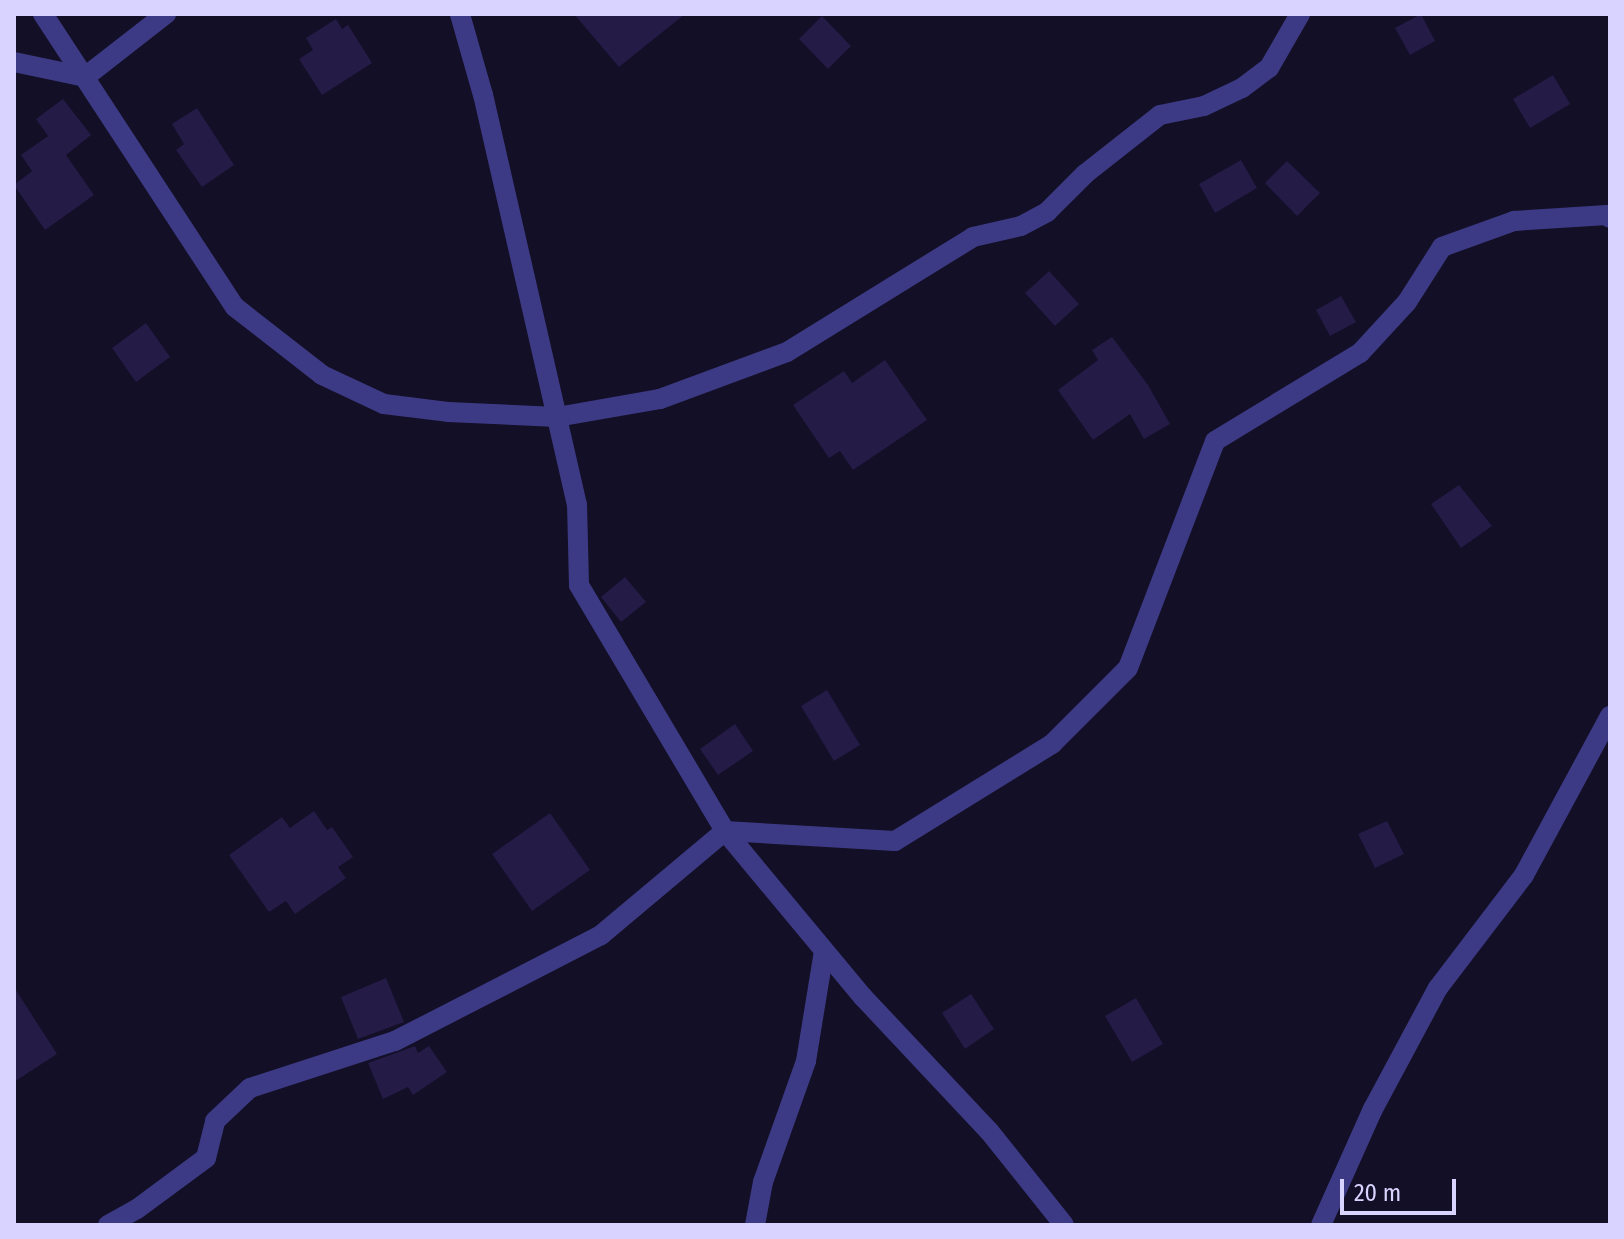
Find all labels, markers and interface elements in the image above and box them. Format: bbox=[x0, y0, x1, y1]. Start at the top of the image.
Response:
scale bar bbox=[1344, 1163, 1460, 1213]
text: 20 m bbox=[1354, 1179, 1401, 1207]

